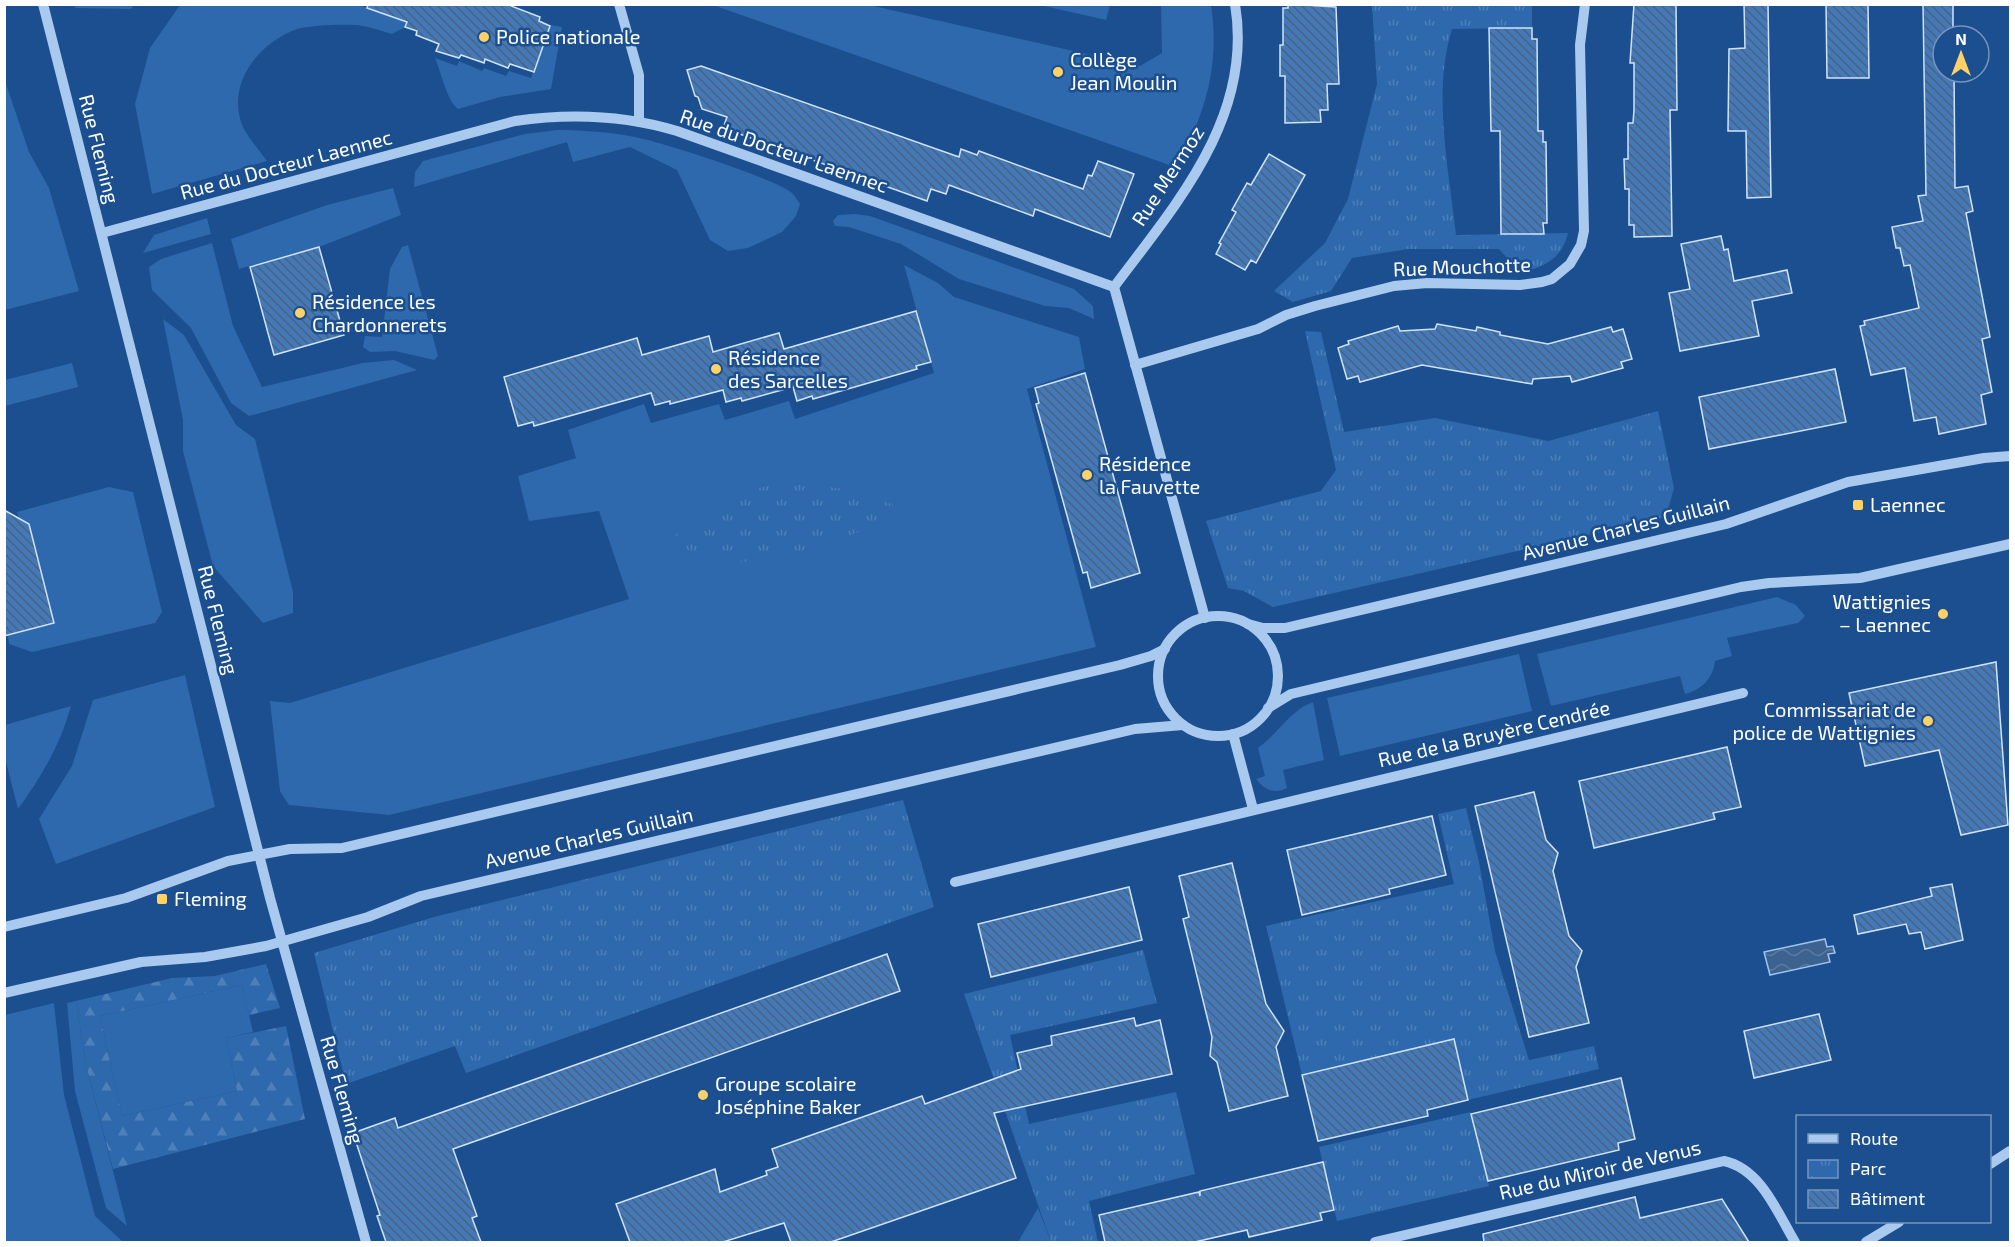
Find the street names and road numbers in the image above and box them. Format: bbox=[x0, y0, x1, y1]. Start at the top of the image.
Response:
street label: Rue Fleming bbox=[75, 92, 125, 206]
street label: Rue du Docteur Laennec bbox=[677, 103, 892, 197]
street label: Rue Mermoz bbox=[1126, 121, 1208, 230]
street label: Rue du Docteur Laennec bbox=[177, 124, 394, 204]
street label: Rue Mouchotte bbox=[1393, 252, 1531, 280]
street label: Avenue Charles Guillain bbox=[1519, 490, 1732, 564]
street label: Rue Fleming bbox=[194, 563, 244, 677]
street label: Rue de la Bruyère Cendrée bbox=[1375, 695, 1612, 771]
street label: Avenue Charles Guillain bbox=[482, 801, 695, 873]
street label: Rue Fleming bbox=[316, 1033, 370, 1147]
street label: Rue du Miroir de Venus bbox=[1496, 1134, 1703, 1204]

